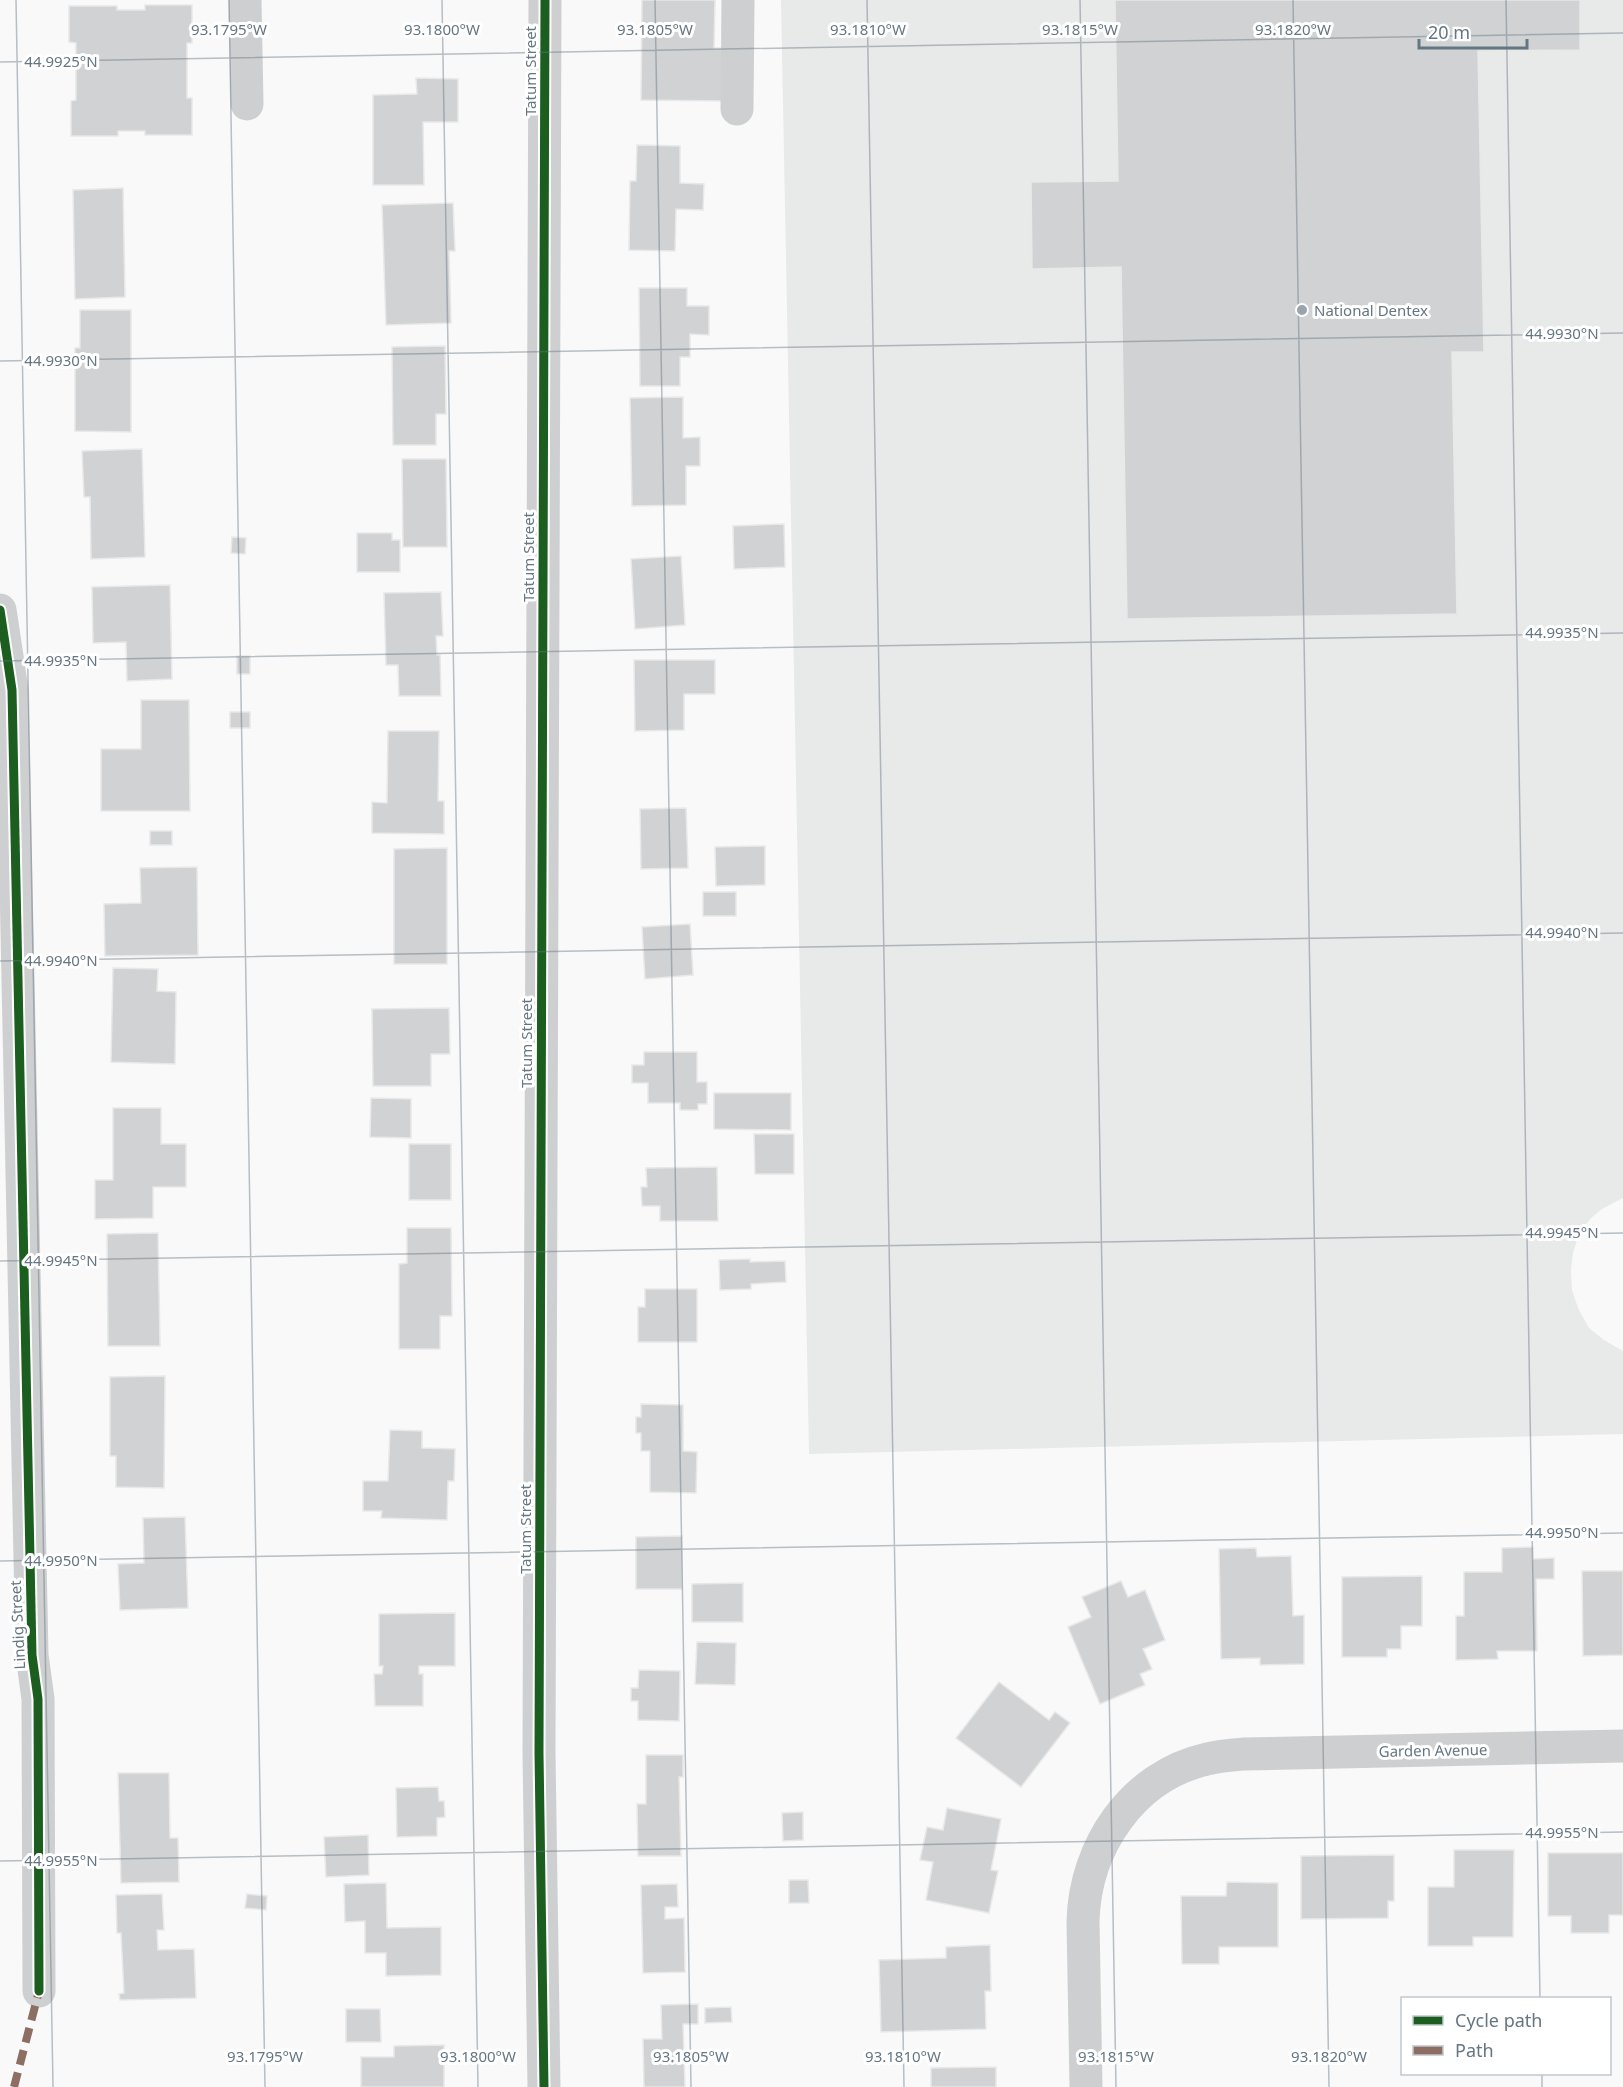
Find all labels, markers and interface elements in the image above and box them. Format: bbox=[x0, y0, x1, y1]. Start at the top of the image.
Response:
scale bar bbox=[1419, 12, 1527, 50]
text: 93.1795°W bbox=[191, 19, 267, 39]
text: 93.1800°W bbox=[404, 19, 480, 39]
text: 93.1805°W bbox=[617, 19, 693, 39]
text: 93.1810°W bbox=[830, 19, 906, 39]
text: 93.1815°W bbox=[1042, 19, 1118, 39]
text: 93.1820°W bbox=[1255, 19, 1331, 39]
text: 20 m bbox=[1428, 20, 1470, 44]
street label: Tatum Street bbox=[520, 25, 540, 116]
text: 44.9925°N bbox=[24, 51, 98, 71]
place label: National Dentex bbox=[1314, 300, 1428, 320]
marker: National Dentex bbox=[1295, 303, 1309, 317]
text: 44.9930°N bbox=[1525, 323, 1599, 343]
text: 44.9930°N bbox=[24, 350, 98, 370]
street label: Tatum Street bbox=[518, 511, 538, 602]
text: 44.9935°N bbox=[1525, 622, 1599, 642]
text: 44.9935°N bbox=[24, 650, 98, 670]
text: 44.9940°N bbox=[1525, 922, 1599, 942]
text: 44.9940°N bbox=[24, 950, 98, 970]
street label: Tatum Street bbox=[516, 997, 536, 1088]
text: 44.9945°N bbox=[1525, 1222, 1599, 1242]
text: 44.9945°N bbox=[24, 1250, 98, 1270]
street label: Tatum Street bbox=[515, 1483, 535, 1574]
text: 44.9950°N bbox=[1525, 1522, 1599, 1542]
text: 44.9950°N bbox=[24, 1550, 98, 1570]
street label: Lindig Street bbox=[5, 1579, 29, 1670]
street label: Garden Avenue bbox=[1378, 1739, 1488, 1761]
text: 44.9955°N bbox=[1525, 1822, 1599, 1842]
text: 44.9955°N bbox=[24, 1850, 98, 1870]
legend bbox=[1401, 1997, 1611, 2075]
text: Cycle path bbox=[1455, 2008, 1542, 2032]
text: Path bbox=[1455, 2038, 1494, 2062]
text: 93.1795°W bbox=[227, 2046, 303, 2066]
text: 93.1800°W bbox=[440, 2046, 516, 2066]
text: 93.1805°W bbox=[653, 2046, 729, 2066]
text: 93.1810°W bbox=[865, 2046, 941, 2066]
text: 93.1815°W bbox=[1078, 2046, 1154, 2066]
text: 93.1820°W bbox=[1291, 2046, 1367, 2066]

